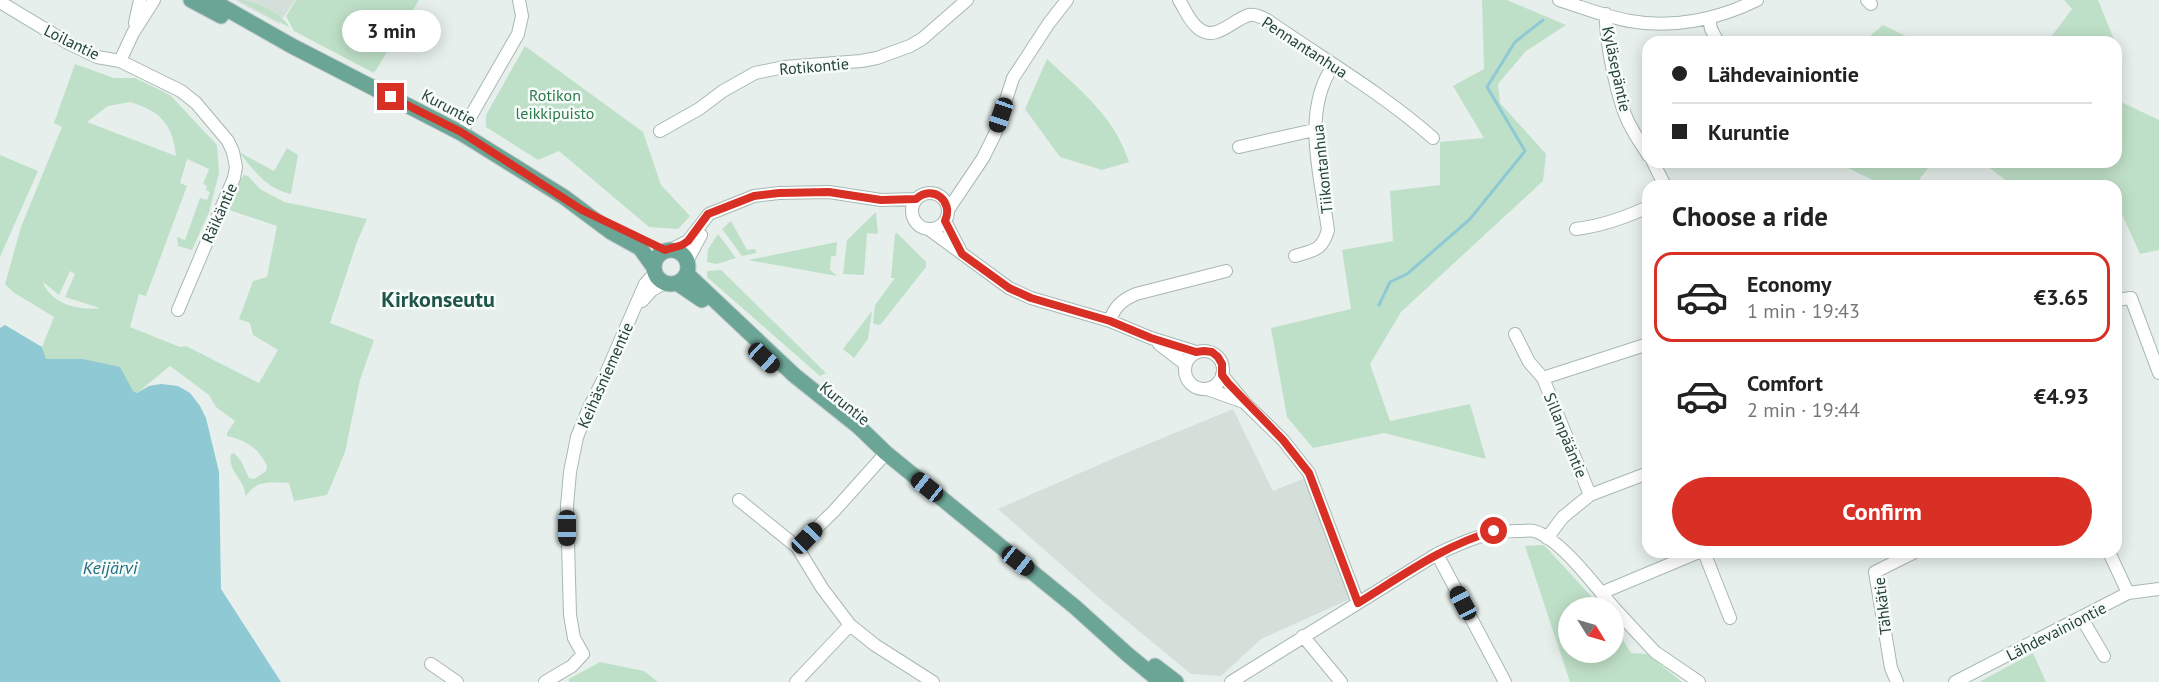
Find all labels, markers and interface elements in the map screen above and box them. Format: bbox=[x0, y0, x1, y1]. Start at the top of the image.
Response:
callout: 3 min bbox=[342, 10, 440, 52]
street label: Pennantanhua bbox=[1258, 12, 1352, 82]
text: 3 min bbox=[367, 18, 416, 44]
street label: Loilantie bbox=[41, 20, 103, 64]
street label: Kyläsepäntie bbox=[1598, 24, 1636, 114]
street label: Rotikontie bbox=[778, 53, 850, 79]
text: Lähdevainiontie bbox=[1708, 60, 1859, 88]
route end bbox=[377, 83, 404, 110]
street label: Kuruntie bbox=[418, 84, 480, 130]
park label: Rotikon leikkipuisto bbox=[516, 85, 594, 123]
car bbox=[987, 95, 1015, 135]
text: Kuruntie bbox=[1708, 118, 1789, 146]
street label: Tiikontanhua bbox=[1307, 123, 1337, 215]
street label: Räikäntie bbox=[197, 180, 241, 246]
text: Choose a ride bbox=[1672, 199, 1828, 233]
icon: car bbox=[1675, 270, 1729, 324]
text: Economy bbox=[1747, 270, 1831, 298]
text: €3.65 bbox=[2034, 283, 2089, 311]
district label: Kirkonseutu bbox=[381, 285, 495, 313]
text: 1 min · 19:43 bbox=[1747, 298, 1860, 324]
street label: Keihäsniementie bbox=[573, 319, 637, 431]
car bbox=[745, 339, 783, 377]
icon: car bbox=[1675, 369, 1729, 423]
text: Comfort bbox=[1747, 369, 1823, 397]
street label: Kuruntie bbox=[816, 377, 874, 429]
text: €4.93 bbox=[2034, 382, 2089, 410]
street label: Sillanpääntie bbox=[1540, 390, 1592, 480]
text: 2 min · 19:44 bbox=[1747, 397, 1860, 423]
car bbox=[907, 469, 947, 505]
button: Confirm bbox=[1672, 477, 2092, 546]
car bbox=[558, 510, 576, 546]
route start bbox=[1480, 517, 1507, 544]
car bbox=[788, 519, 826, 557]
car bbox=[998, 543, 1038, 579]
water label: Keijärvi bbox=[83, 556, 139, 579]
street label: Tähkätie bbox=[1869, 576, 1895, 636]
car bbox=[1447, 583, 1479, 623]
north arrow bbox=[1558, 597, 1624, 663]
map controls bbox=[1558, 597, 1624, 663]
street label: Lähdevainiontie bbox=[2003, 597, 2109, 665]

